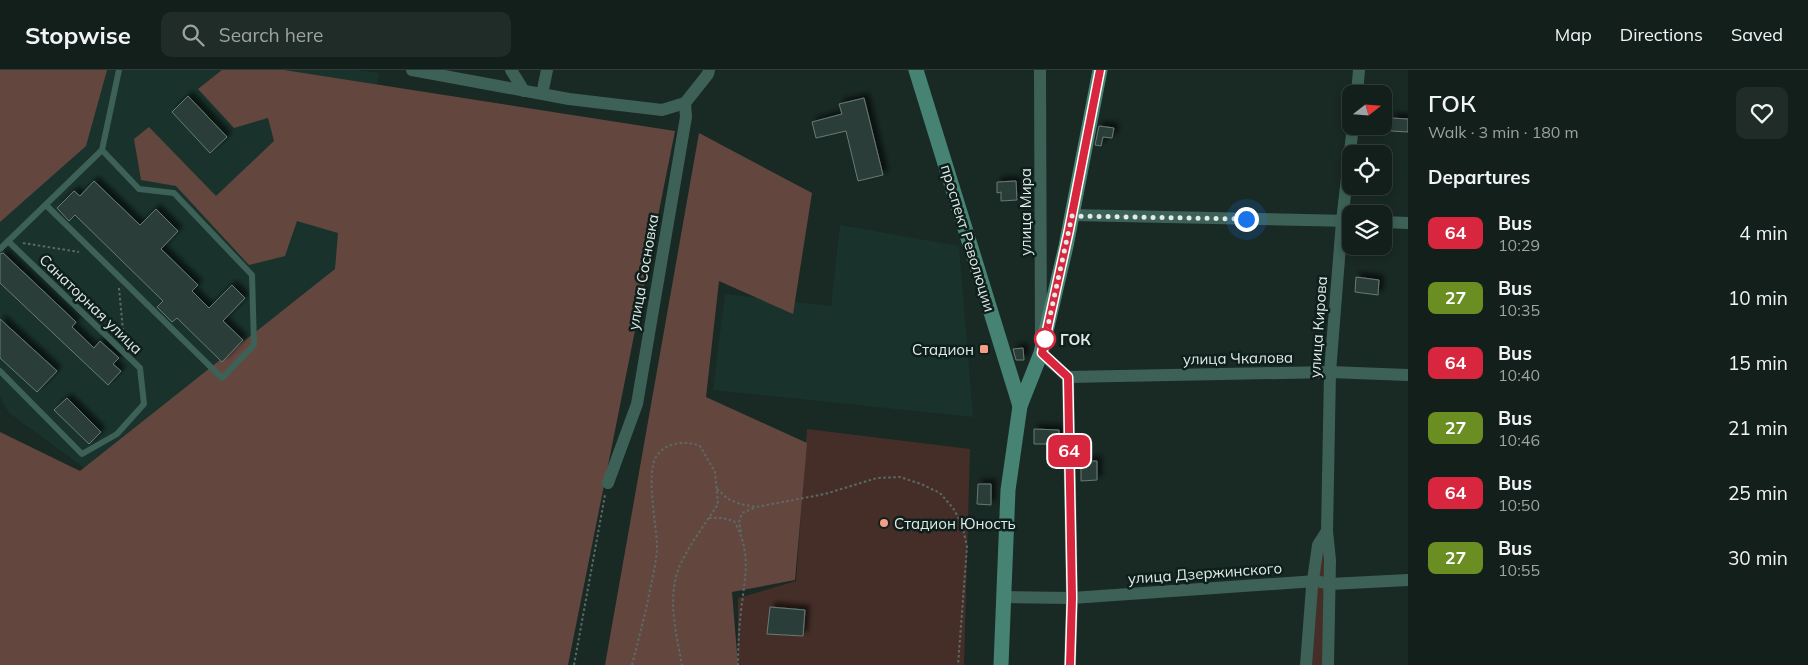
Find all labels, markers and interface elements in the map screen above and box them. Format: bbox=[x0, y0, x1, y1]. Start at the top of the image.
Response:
search box bbox=[161, 12, 511, 57]
text: Stopwise bbox=[25, 20, 131, 50]
icon: search bbox=[179, 21, 207, 49]
text: Search here bbox=[219, 23, 323, 47]
text: Map bbox=[1555, 23, 1592, 46]
text: Directions bbox=[1620, 23, 1703, 46]
text: Saved bbox=[1731, 23, 1783, 46]
north arrow bbox=[1342, 85, 1392, 135]
map controls bbox=[1342, 85, 1392, 255]
button: heart bbox=[1736, 87, 1788, 139]
text: ГОК bbox=[1428, 88, 1476, 118]
text: Walk · 3 min · 180 m bbox=[1428, 122, 1579, 142]
button: locate bbox=[1342, 145, 1392, 195]
street label: проспект Революции bbox=[937, 162, 999, 314]
text: Departures bbox=[1428, 165, 1530, 189]
street label: улица Мира bbox=[1016, 168, 1035, 256]
button: layers bbox=[1342, 205, 1392, 255]
your location bbox=[1234, 207, 1259, 232]
text: Bus bbox=[1498, 211, 1532, 235]
street label: улица Сосновка bbox=[623, 213, 663, 331]
text: 64 bbox=[1445, 221, 1466, 244]
text: 4 min bbox=[1739, 221, 1788, 245]
text: 10:29 bbox=[1498, 235, 1540, 255]
street label: Санаторная улица bbox=[35, 250, 147, 358]
street label: улица Кирова bbox=[1305, 276, 1331, 378]
text: Bus bbox=[1498, 276, 1532, 300]
text: 27 bbox=[1445, 286, 1466, 309]
text: 10 min bbox=[1728, 286, 1788, 310]
text: 10:35 bbox=[1498, 300, 1540, 320]
marker: ГОК bbox=[1034, 328, 1056, 350]
place label: ГОК bbox=[1060, 330, 1091, 349]
place label: Стадион bbox=[912, 340, 974, 359]
text: Bus bbox=[1498, 341, 1532, 365]
marker: Стадион bbox=[978, 343, 990, 355]
street label: улица Чкалова bbox=[1183, 348, 1293, 368]
text: 64 bbox=[1445, 351, 1466, 374]
text: 15 min bbox=[1728, 351, 1788, 375]
text: 10:40 bbox=[1498, 365, 1540, 385]
text: Bus bbox=[1498, 406, 1532, 430]
text: 27 bbox=[1445, 416, 1466, 439]
text: 21 min bbox=[1728, 416, 1788, 440]
text: 10:46 bbox=[1498, 430, 1540, 450]
line badge: 64 bbox=[1046, 435, 1092, 467]
text: 64 bbox=[1058, 439, 1080, 462]
text: Bus bbox=[1498, 471, 1532, 495]
text: 64 bbox=[1445, 481, 1466, 504]
text: 25 min bbox=[1728, 481, 1788, 505]
text: 10:50 bbox=[1498, 495, 1540, 515]
place label: Стадион Юность bbox=[894, 514, 1016, 533]
marker: Стадион Юность bbox=[878, 517, 890, 529]
text: Bus bbox=[1498, 536, 1532, 560]
text: 27 bbox=[1445, 546, 1466, 569]
text: 30 min bbox=[1728, 546, 1788, 570]
street label: улица Дзержинского bbox=[1127, 558, 1283, 588]
text: 10:55 bbox=[1498, 560, 1540, 580]

